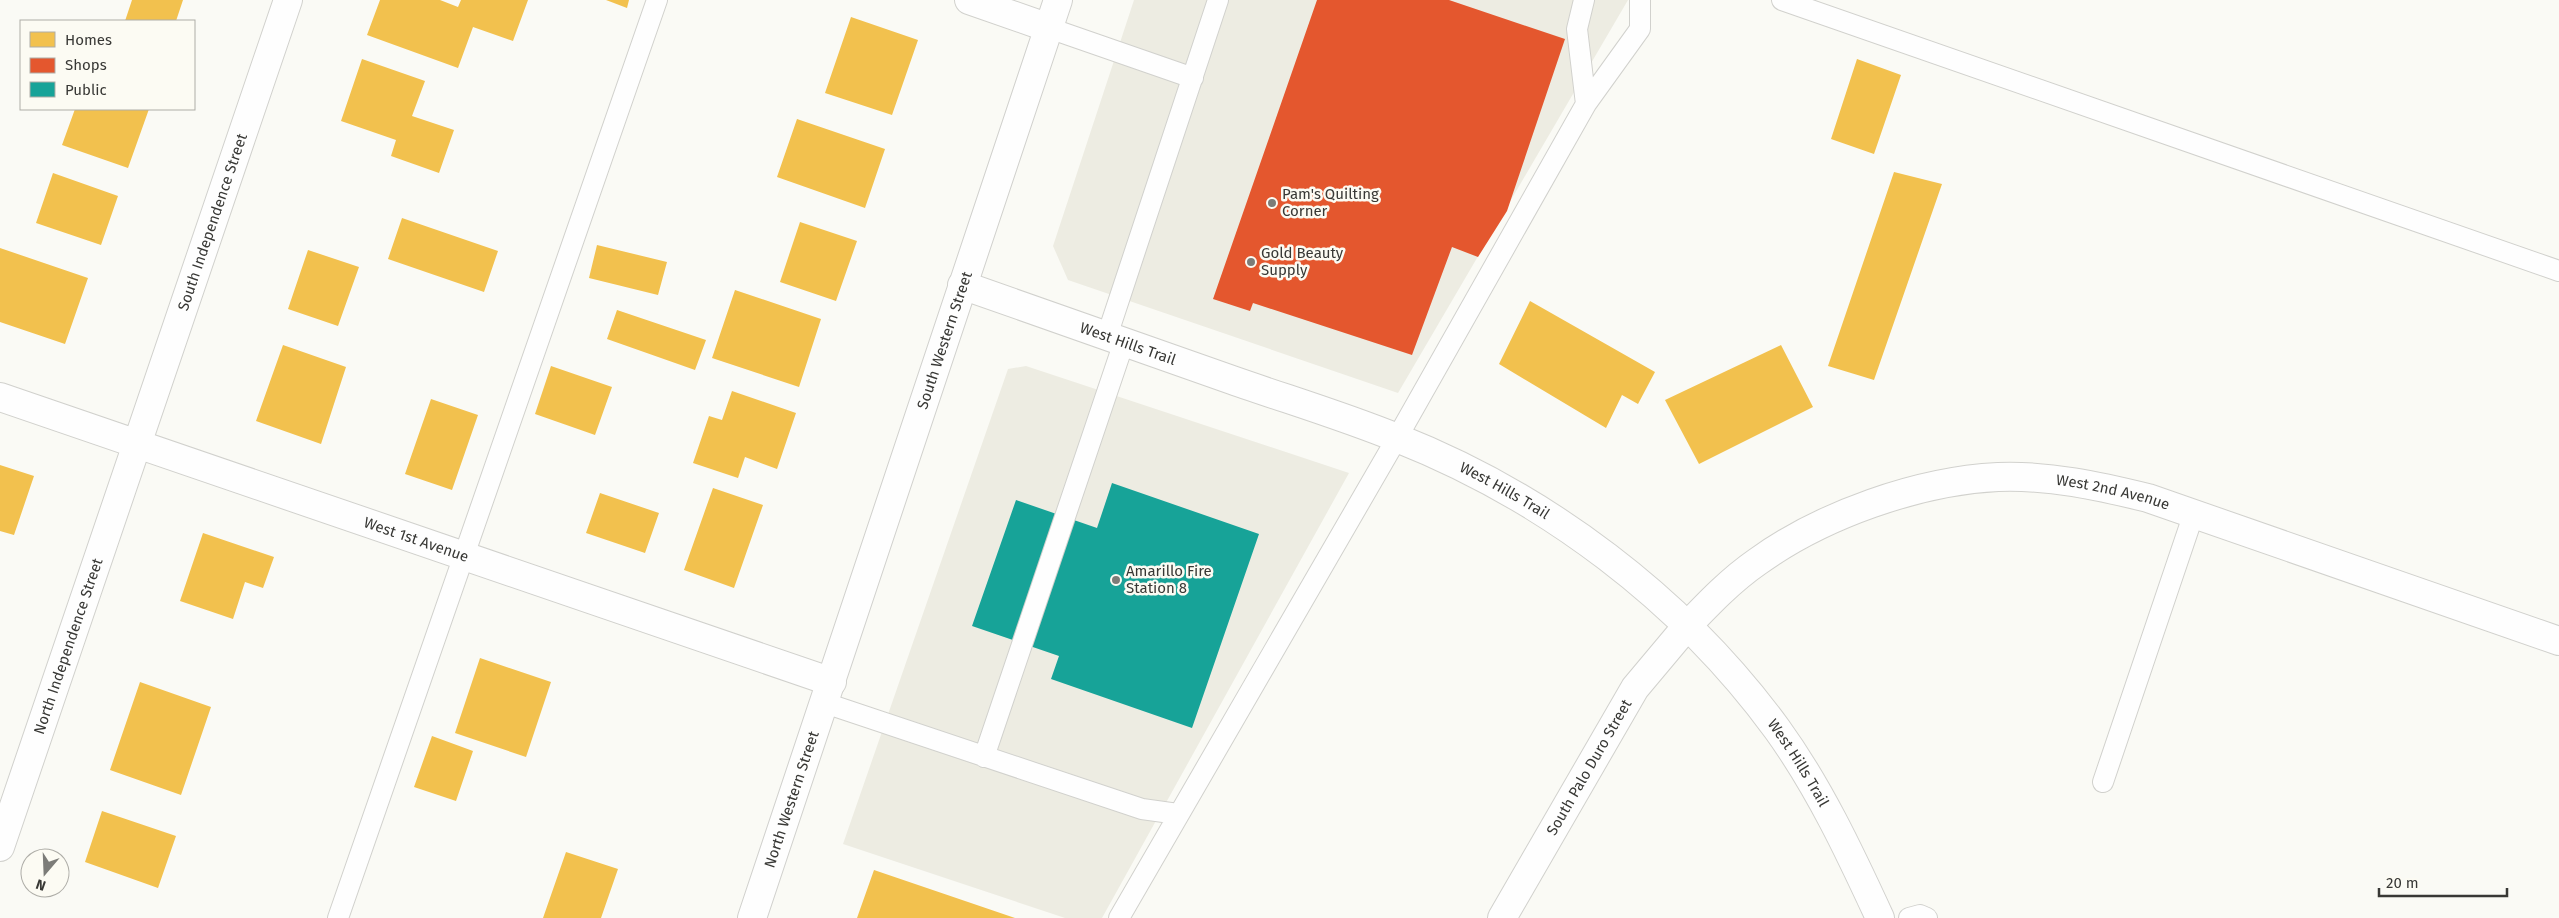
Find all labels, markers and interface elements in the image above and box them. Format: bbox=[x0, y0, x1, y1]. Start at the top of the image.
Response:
legend bbox=[20, 20, 195, 110]
text: Homes bbox=[65, 31, 112, 49]
text: Shops bbox=[65, 56, 107, 74]
text: Public bbox=[65, 81, 107, 99]
street label: South Independence Street bbox=[174, 131, 251, 313]
place label: Pam's Quilting Corner bbox=[1282, 185, 1379, 220]
marker: Pam's Quilting Corner bbox=[1266, 197, 1278, 209]
place label: Gold Beauty Supply bbox=[1261, 244, 1344, 279]
marker: Gold Beauty Supply bbox=[1245, 256, 1257, 268]
street label: South Western Street bbox=[913, 269, 976, 411]
street label: West Hills Trail bbox=[1078, 319, 1179, 369]
street label: West Hills Trail bbox=[1457, 458, 1553, 523]
street label: West 2nd Avenue bbox=[2055, 471, 2172, 514]
street label: West 1st Avenue bbox=[361, 513, 471, 566]
street label: North Independence Street bbox=[30, 555, 107, 737]
place label: Amarillo Fire Station 8 bbox=[1126, 562, 1212, 597]
marker: Amarillo Fire Station 8 bbox=[1110, 574, 1122, 586]
street label: South Palo Duro Street bbox=[1543, 696, 1636, 839]
street label: West Hills Trail bbox=[1764, 715, 1833, 810]
street label: North Western Street bbox=[760, 728, 823, 870]
north arrow bbox=[20, 848, 70, 898]
scale bar bbox=[2379, 866, 2506, 898]
text: 20 m bbox=[2386, 874, 2419, 892]
text: N bbox=[34, 875, 48, 894]

